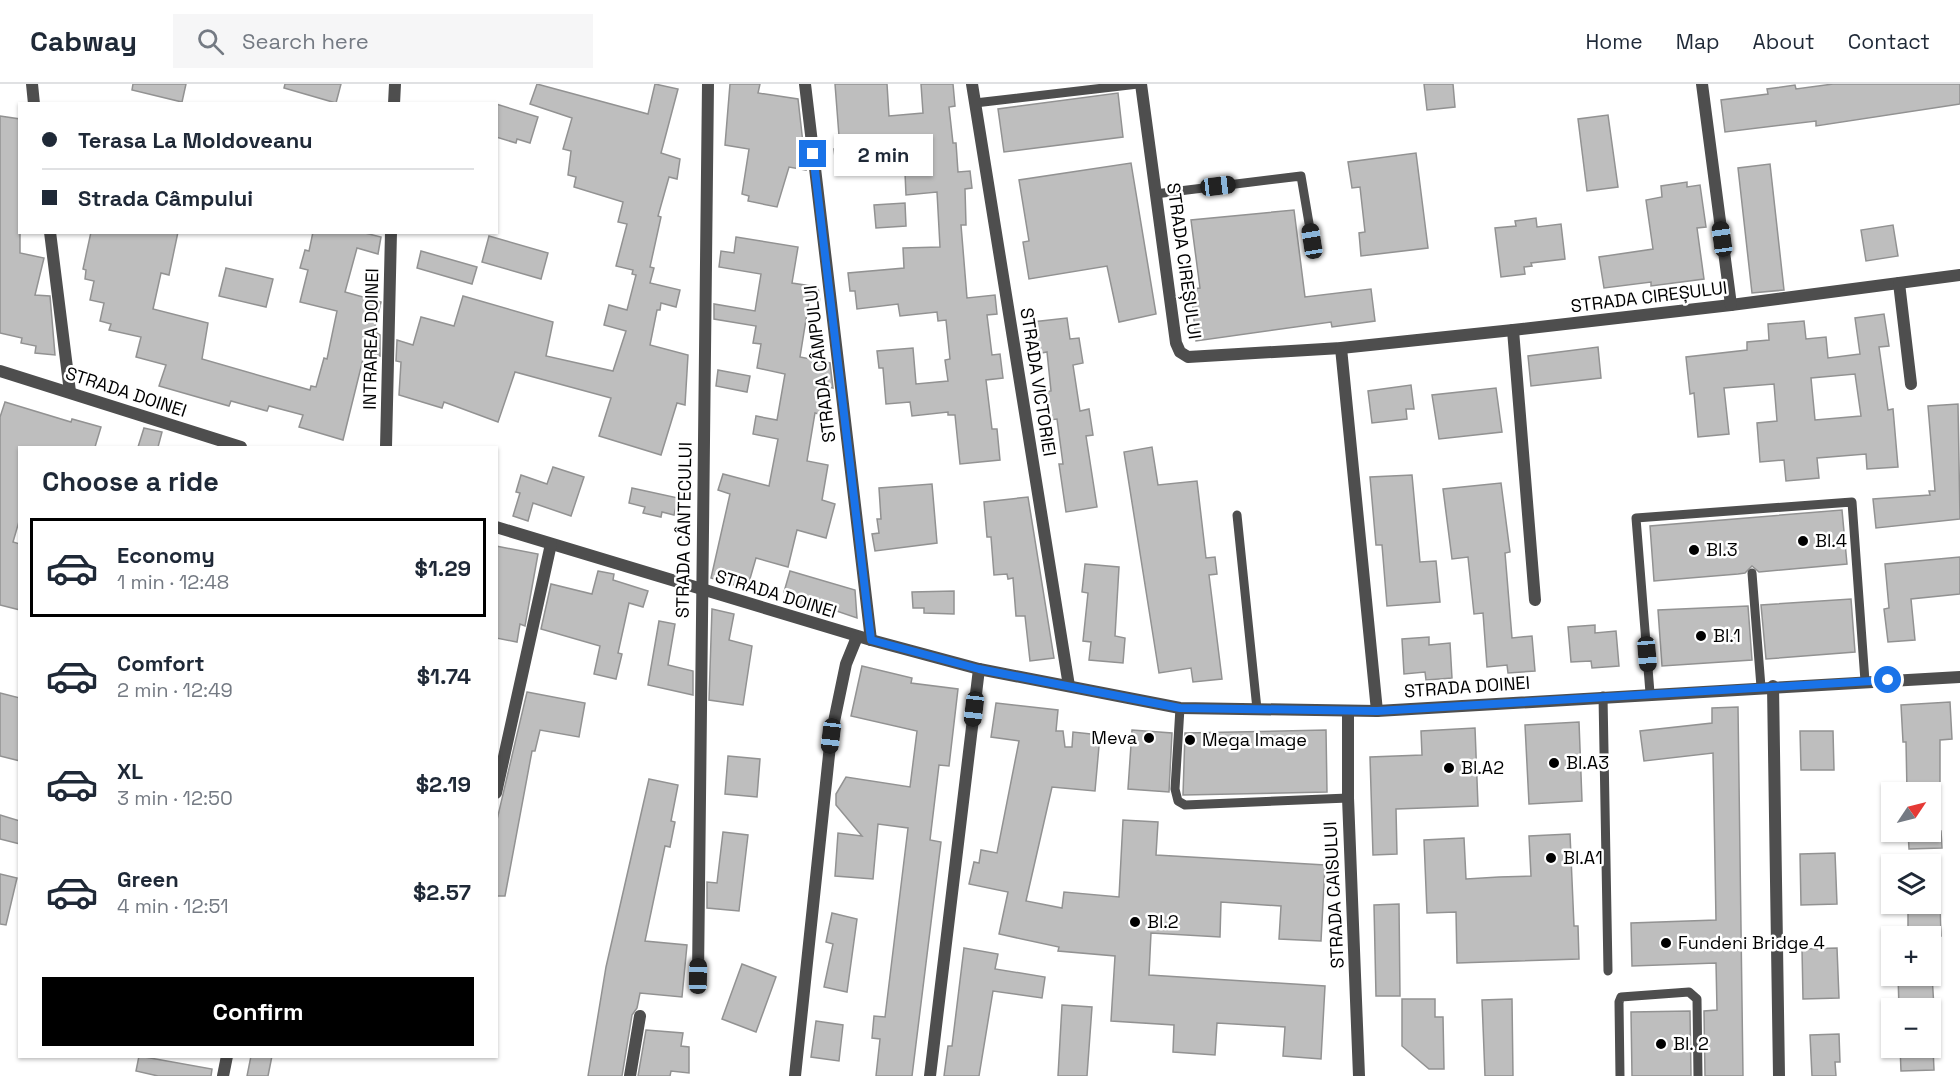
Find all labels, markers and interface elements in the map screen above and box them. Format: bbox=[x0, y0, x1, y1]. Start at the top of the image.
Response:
search box bbox=[173, 14, 593, 68]
text: Cabway bbox=[30, 23, 137, 59]
icon: search bbox=[194, 25, 227, 58]
text: Search here bbox=[242, 27, 369, 55]
text: Home bbox=[1585, 28, 1643, 55]
text: Map bbox=[1676, 28, 1720, 55]
text: About bbox=[1753, 28, 1815, 55]
text: Contact bbox=[1848, 28, 1930, 55]
text: Terasa La Moldoveanu bbox=[78, 126, 313, 154]
callout: 2 min bbox=[834, 133, 933, 175]
route end bbox=[799, 140, 826, 167]
text: 2 min bbox=[858, 142, 909, 168]
car bbox=[1199, 175, 1237, 197]
street label: STRADA CIREȘULUI bbox=[1162, 181, 1207, 341]
text: Strada Câmpului bbox=[78, 184, 253, 212]
car bbox=[1711, 220, 1733, 258]
car bbox=[1300, 222, 1324, 260]
street label: INTRAREA DOINEI bbox=[358, 268, 383, 410]
street label: STRADA CIREȘULUI bbox=[1569, 275, 1729, 318]
street label: STRADA CÂMPULUI bbox=[798, 284, 841, 444]
street label: STRADA VICTORIEI bbox=[1015, 306, 1062, 458]
street label: STRADA DOINEI bbox=[63, 361, 190, 422]
street label: STRADA CÂNTECULUI bbox=[670, 442, 697, 618]
text: Choose a ride bbox=[42, 464, 219, 499]
place label: Bl.4 bbox=[1815, 529, 1847, 552]
marker: Bl.4 bbox=[1796, 534, 1810, 548]
place label: Bl.3 bbox=[1706, 538, 1738, 561]
icon: car bbox=[45, 541, 99, 595]
text: Economy bbox=[117, 541, 215, 569]
marker: Bl.3 bbox=[1687, 543, 1701, 557]
text: $1.29 bbox=[415, 554, 471, 582]
street label: STRADA DOINEI bbox=[712, 564, 840, 623]
text: 1 min · 12:48 bbox=[117, 569, 229, 595]
place label: Bl.1 bbox=[1713, 624, 1741, 647]
marker: Bl.1 bbox=[1694, 629, 1708, 643]
car bbox=[1636, 635, 1658, 673]
icon: car bbox=[45, 649, 99, 703]
text: Comfort bbox=[117, 649, 205, 677]
text: $1.74 bbox=[417, 662, 471, 690]
route start bbox=[1874, 666, 1901, 693]
street label: STRADA DOINEI bbox=[1403, 671, 1531, 702]
text: 2 min · 12:49 bbox=[117, 677, 233, 703]
car bbox=[963, 690, 985, 728]
car bbox=[820, 717, 842, 755]
place label: Meva bbox=[1091, 726, 1137, 749]
place label: Mega Image bbox=[1202, 728, 1307, 751]
marker: Meva bbox=[1142, 731, 1156, 745]
marker: Mega Image bbox=[1183, 733, 1197, 747]
place label: Bl.A3 bbox=[1566, 751, 1609, 774]
place label: Bl.A2 bbox=[1461, 756, 1504, 779]
marker: Bl.A3 bbox=[1547, 756, 1561, 770]
icon: car bbox=[45, 757, 99, 811]
text: XL bbox=[117, 757, 143, 785]
marker: Bl.A2 bbox=[1442, 761, 1456, 775]
text: $2.19 bbox=[416, 770, 471, 798]
north arrow bbox=[1881, 782, 1941, 842]
map controls bbox=[1881, 782, 1941, 1058]
text: 3 min · 12:50 bbox=[117, 785, 233, 811]
street label: STRADA CAISULUI bbox=[1318, 821, 1349, 969]
place label: Bl.A1 bbox=[1563, 846, 1603, 869]
marker: Bl.A1 bbox=[1544, 851, 1558, 865]
button: layers bbox=[1881, 854, 1941, 914]
icon: car bbox=[45, 865, 99, 919]
text: Green bbox=[117, 865, 179, 893]
text: $2.57 bbox=[413, 878, 471, 906]
text: 4 min · 12:51 bbox=[117, 893, 229, 919]
place label: Bl.2 bbox=[1147, 910, 1179, 933]
marker: Bl.2 bbox=[1128, 915, 1142, 929]
button: + bbox=[1881, 926, 1941, 986]
place label: Fundeni Bridge 4 bbox=[1678, 931, 1825, 954]
marker: Fundeni Bridge 4 bbox=[1659, 936, 1673, 950]
car bbox=[689, 958, 707, 994]
button: Confirm bbox=[42, 977, 474, 1046]
button: − bbox=[1881, 998, 1941, 1058]
place label: Bl. 2 bbox=[1673, 1032, 1709, 1055]
marker: Bl. 2 bbox=[1654, 1037, 1668, 1051]

